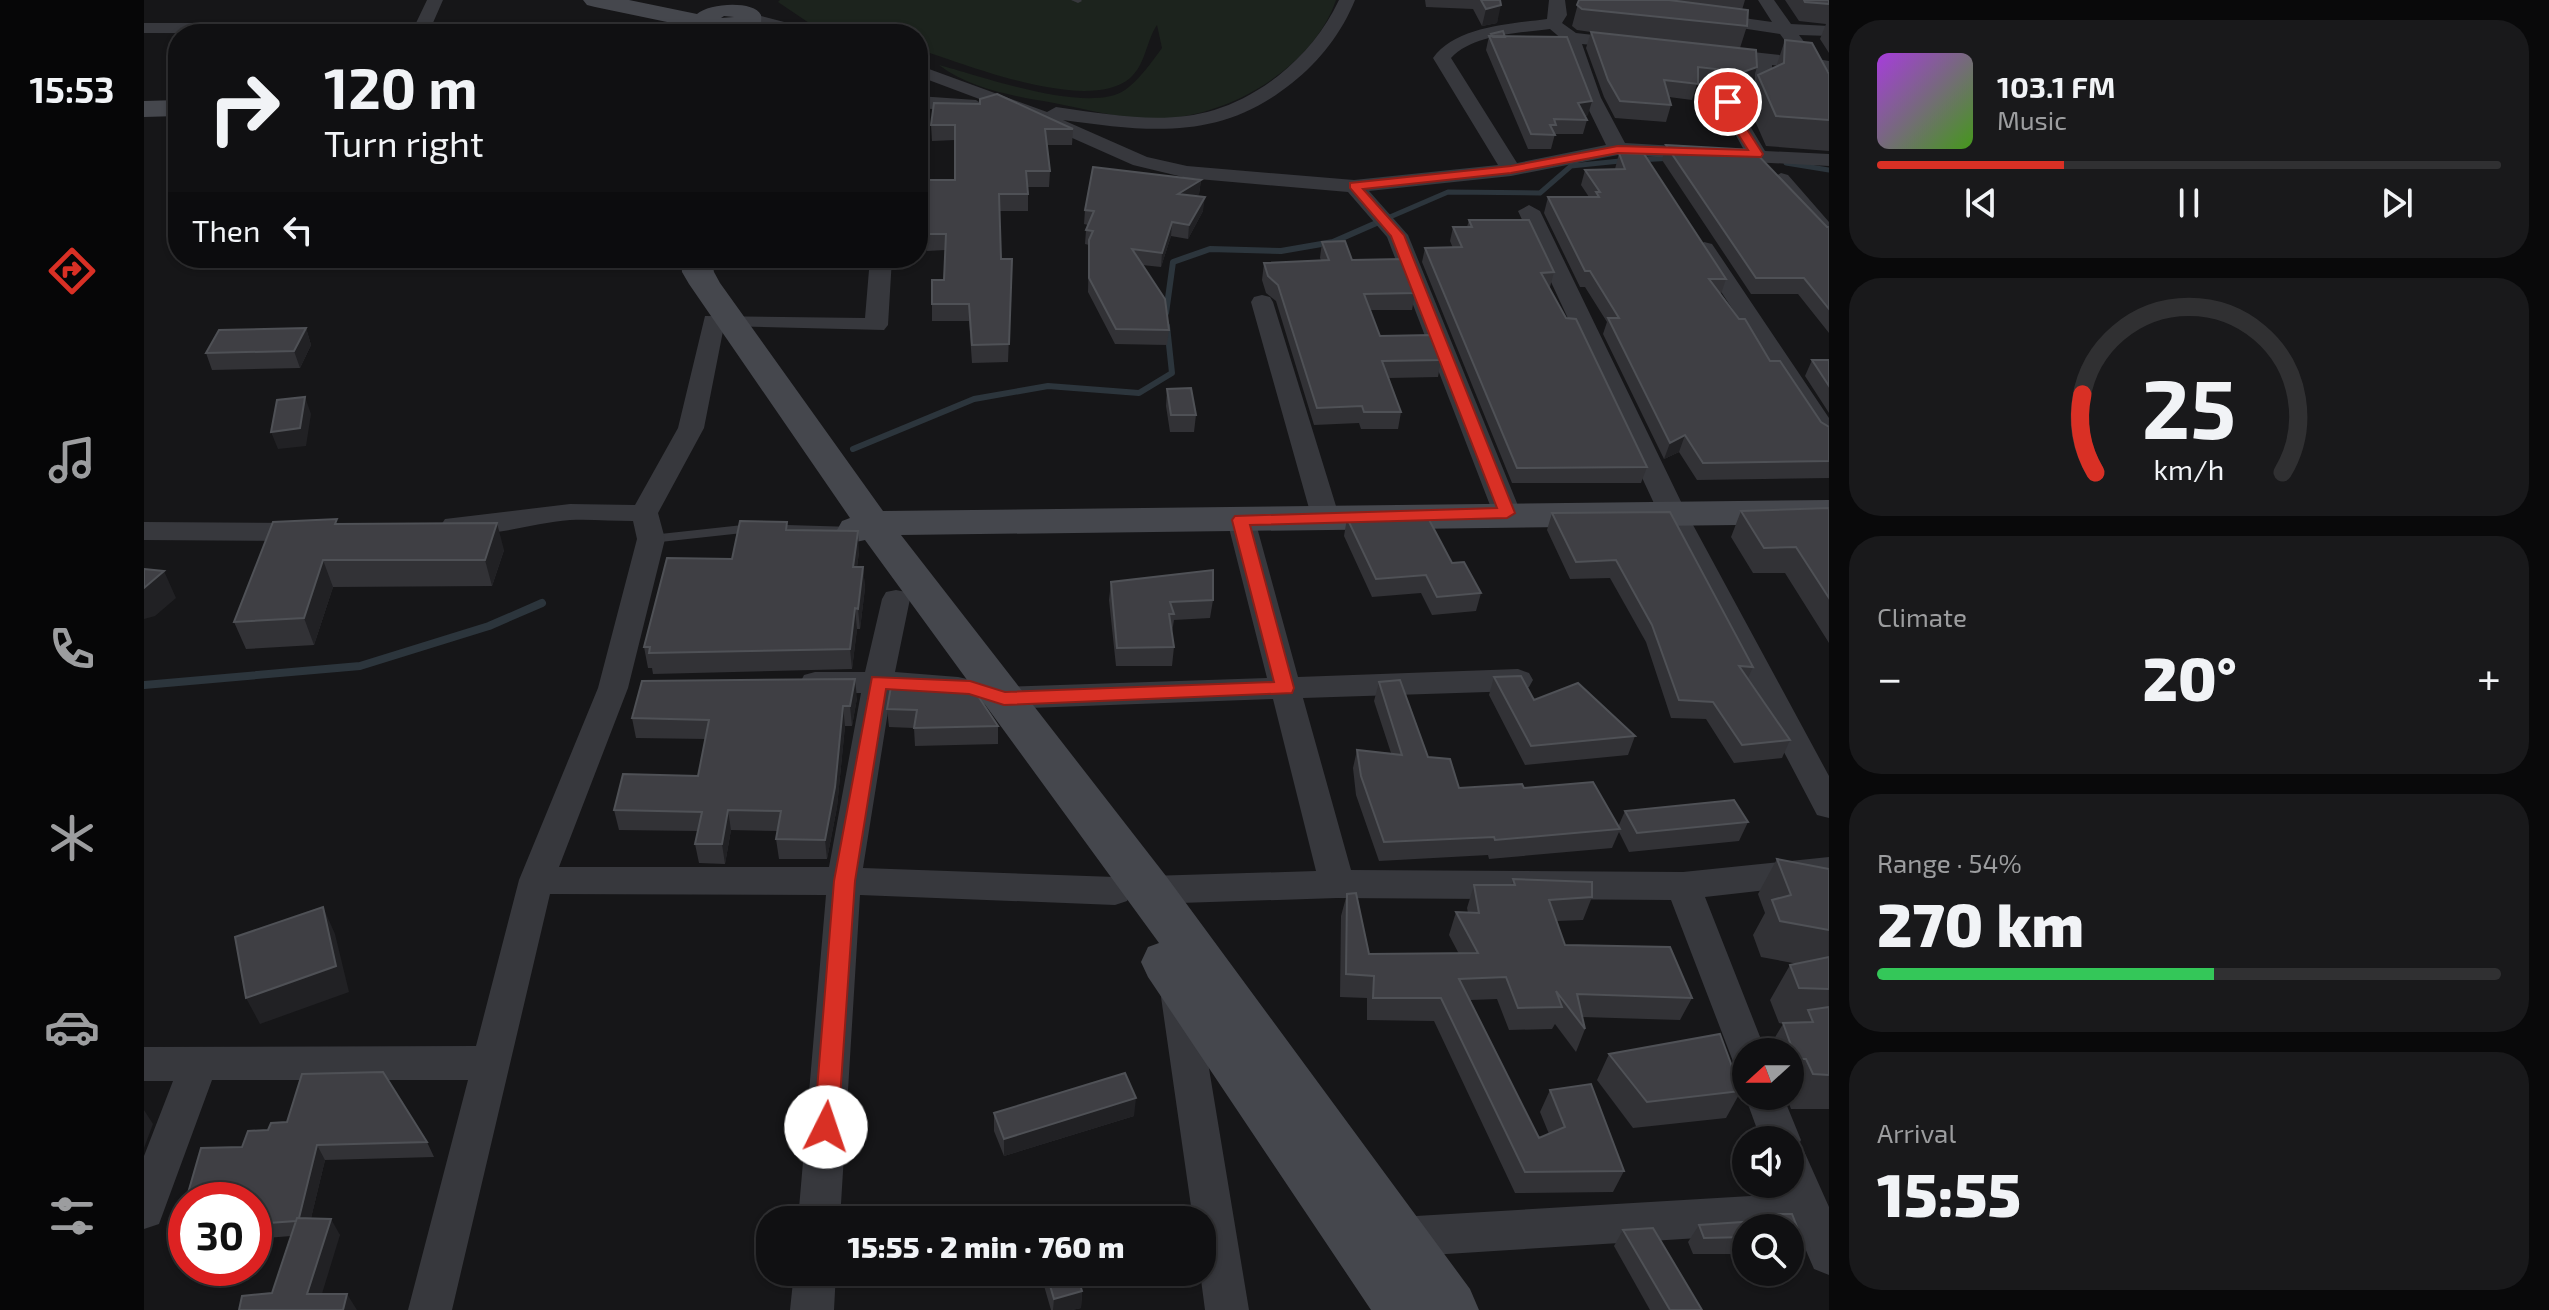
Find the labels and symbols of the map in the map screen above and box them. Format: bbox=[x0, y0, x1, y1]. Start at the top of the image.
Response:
pin bbox=[1694, 68, 1762, 136]
north arrow bbox=[1732, 1038, 1804, 1110]
position arrow bbox=[784, 1085, 868, 1169]
speed limit sign: 30 bbox=[168, 1182, 272, 1286]

